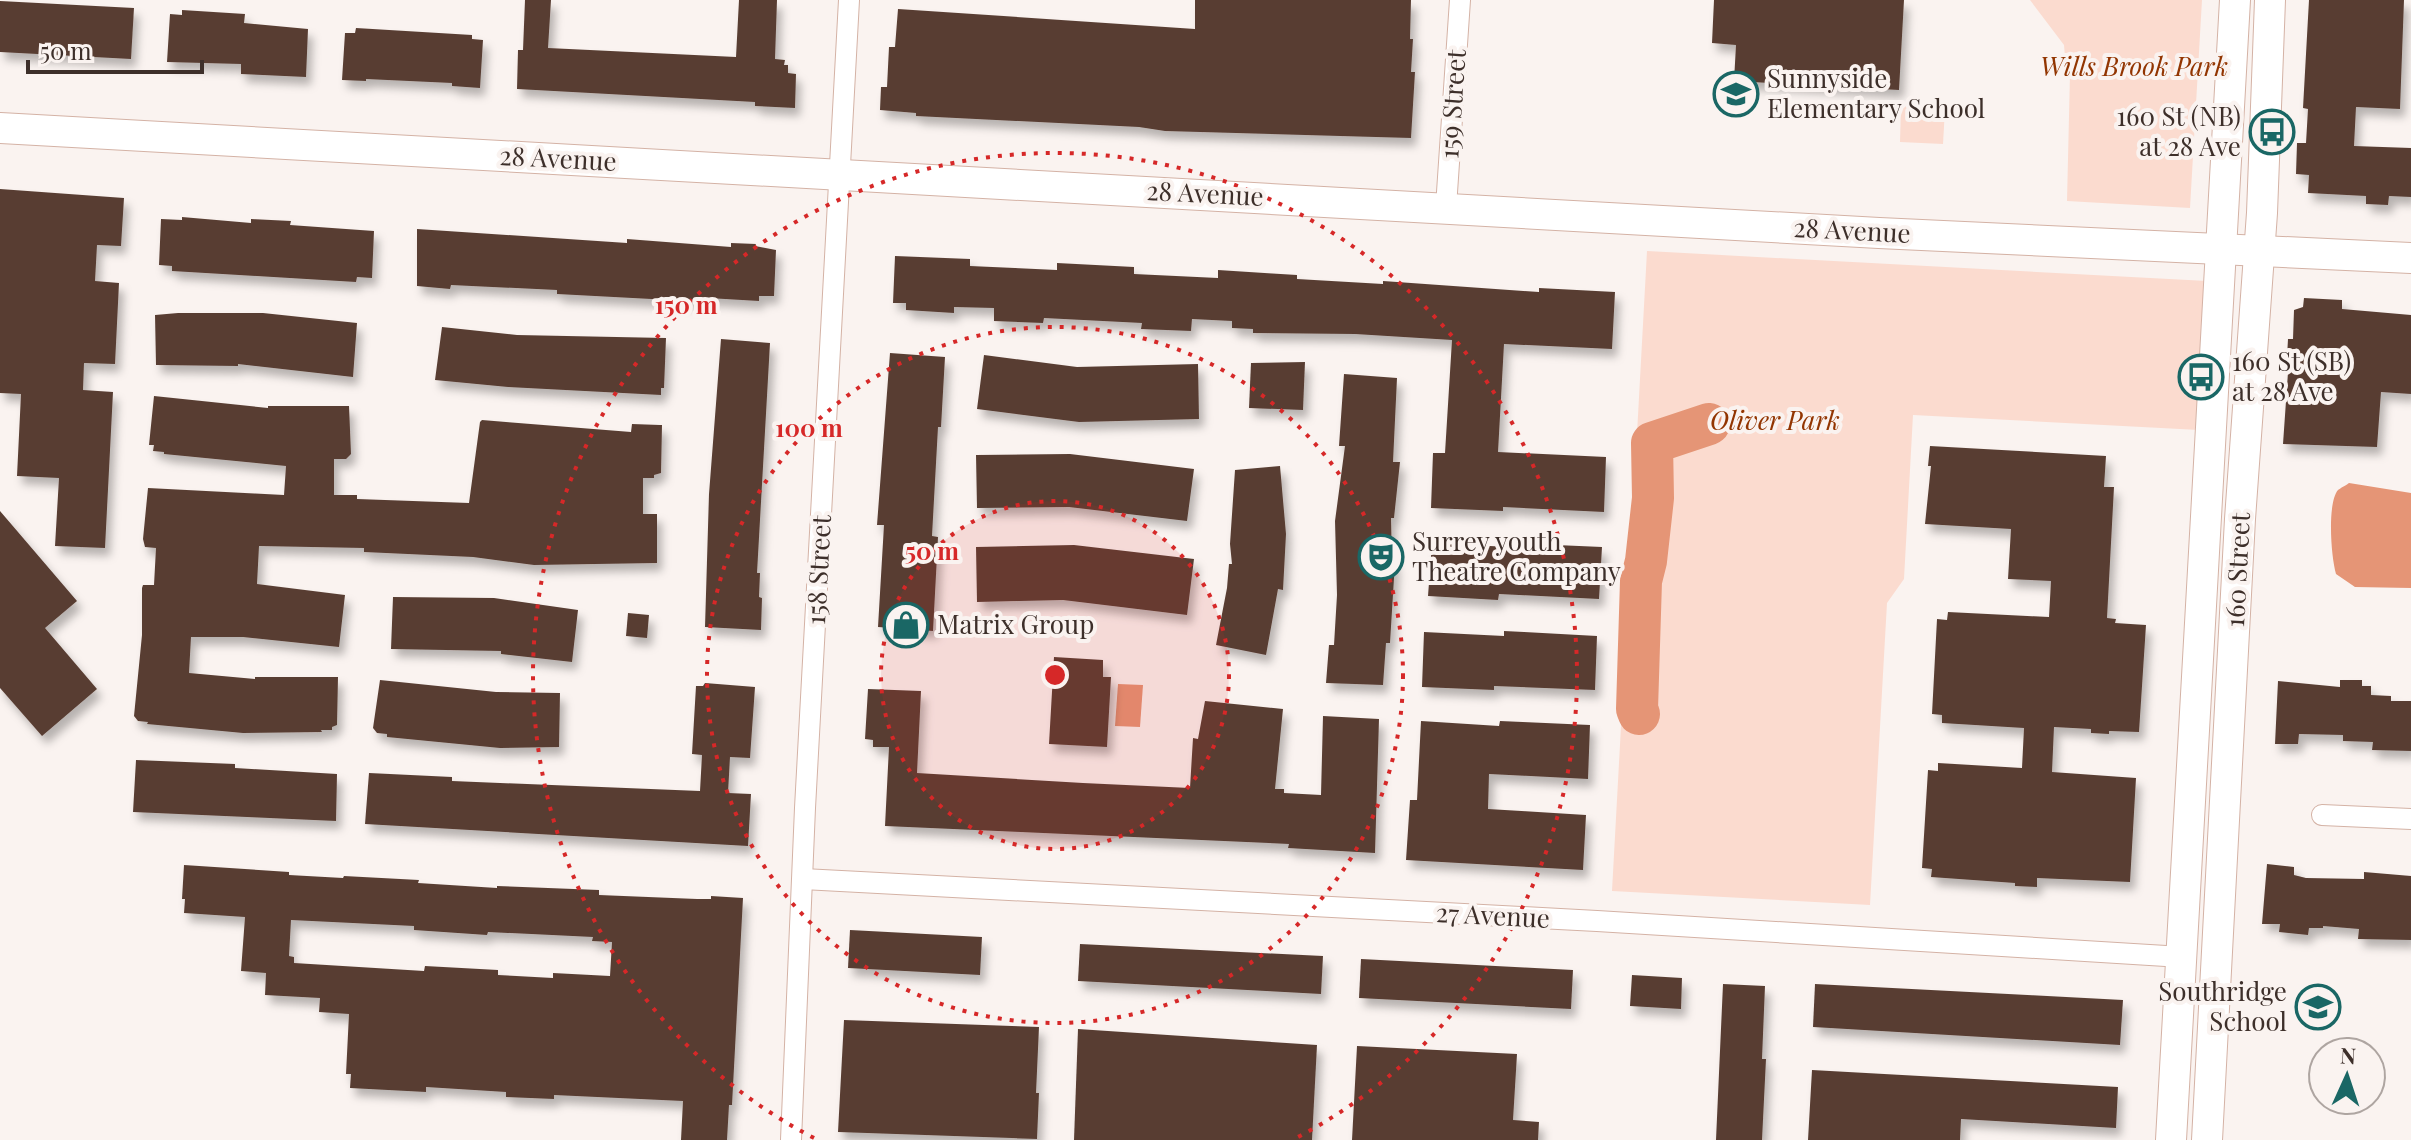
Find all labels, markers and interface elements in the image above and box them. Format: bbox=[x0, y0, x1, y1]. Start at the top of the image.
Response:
scale bar bbox=[28, 24, 202, 74]
text: 50 m bbox=[40, 34, 92, 66]
street label: 159 Street bbox=[1430, 47, 1473, 160]
park label: Wills Brook Park bbox=[2040, 48, 2228, 83]
place label: Sunnyside Elementary School bbox=[1767, 60, 1985, 125]
school or university icon: Sunnyside Elementary School bbox=[1712, 70, 1760, 118]
place label: 160 St (NB) at 28 Ave bbox=[2116, 98, 2241, 163]
bus stop icon: 160 St (NB) at 28 Ave bbox=[2248, 108, 2296, 156]
street label: 28 Avenue bbox=[499, 137, 618, 178]
street label: 28 Avenue bbox=[1146, 172, 1265, 213]
street label: 28 Avenue bbox=[1793, 209, 1912, 250]
text: 150 m bbox=[655, 288, 718, 320]
place label: 160 St (SB) at 28 Ave bbox=[2232, 343, 2351, 408]
bus stop icon: 160 St (SB) at 28 Ave bbox=[2177, 353, 2225, 401]
park label: Oliver Park bbox=[1710, 402, 1840, 437]
text: 100 m bbox=[775, 411, 843, 443]
street label: 160 Street bbox=[2216, 511, 2257, 628]
street label: 158 Street bbox=[797, 513, 838, 626]
place label: Surrey youth Theatre Company bbox=[1412, 523, 1621, 588]
theatre icon: Surrey youth Theatre Company bbox=[1357, 533, 1405, 581]
text: 50 m bbox=[905, 534, 959, 566]
shop icon: Matrix Group bbox=[882, 601, 930, 649]
place label: Matrix Group bbox=[937, 606, 1094, 641]
centre of rings bbox=[1041, 661, 1069, 689]
street label: 27 Avenue bbox=[1435, 894, 1551, 935]
place label: Southridge School bbox=[2158, 973, 2287, 1038]
school or university icon: Southridge School bbox=[2294, 983, 2342, 1031]
north arrow bbox=[2307, 1036, 2387, 1116]
text: N bbox=[2339, 1040, 2357, 1070]

